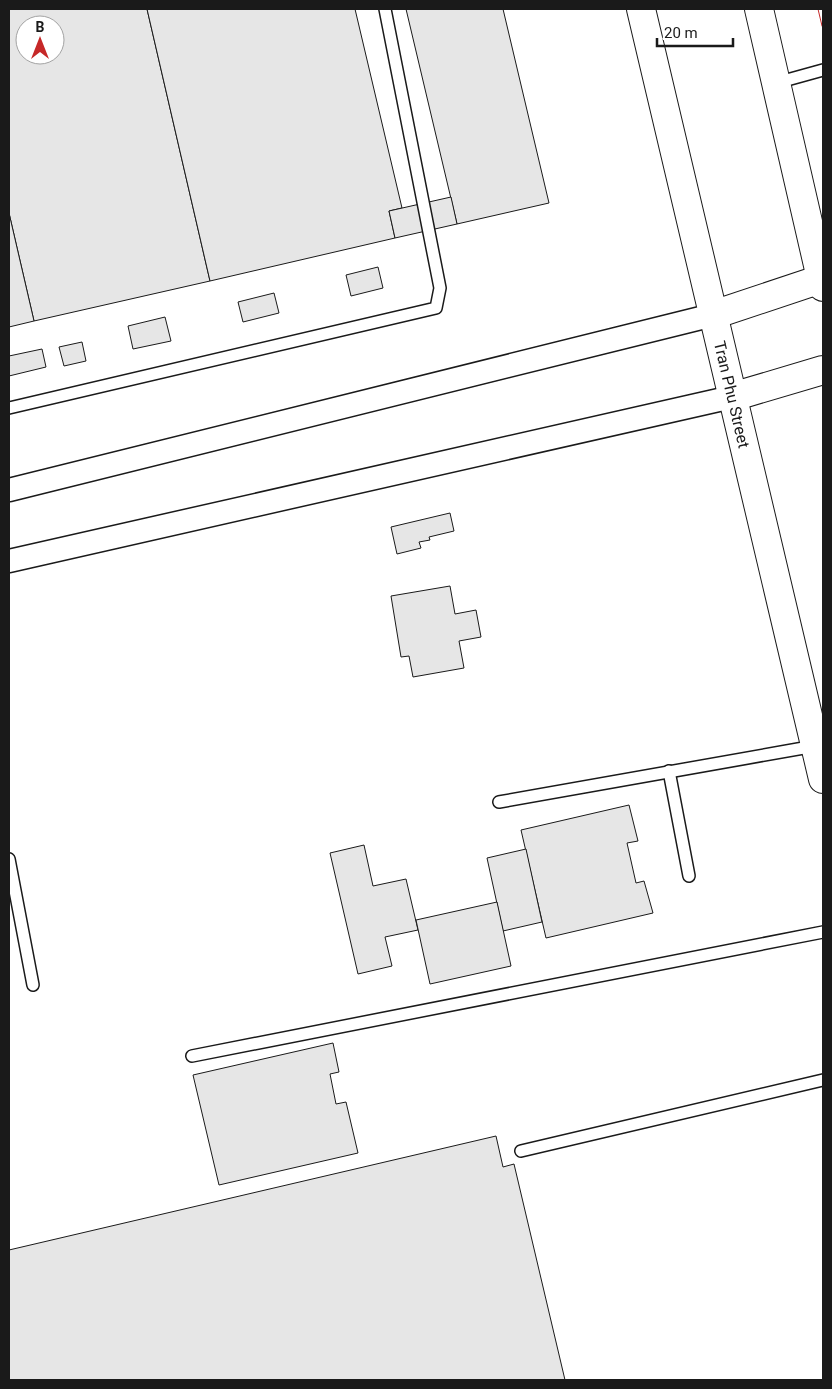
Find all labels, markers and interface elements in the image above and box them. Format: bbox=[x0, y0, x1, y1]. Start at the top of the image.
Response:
north arrow bbox=[15, 15, 65, 65]
scale bar bbox=[657, 15, 733, 47]
text: B bbox=[36, 19, 45, 35]
text: 20 m bbox=[664, 24, 698, 42]
street label: Tran Phu Street bbox=[710, 339, 753, 450]

